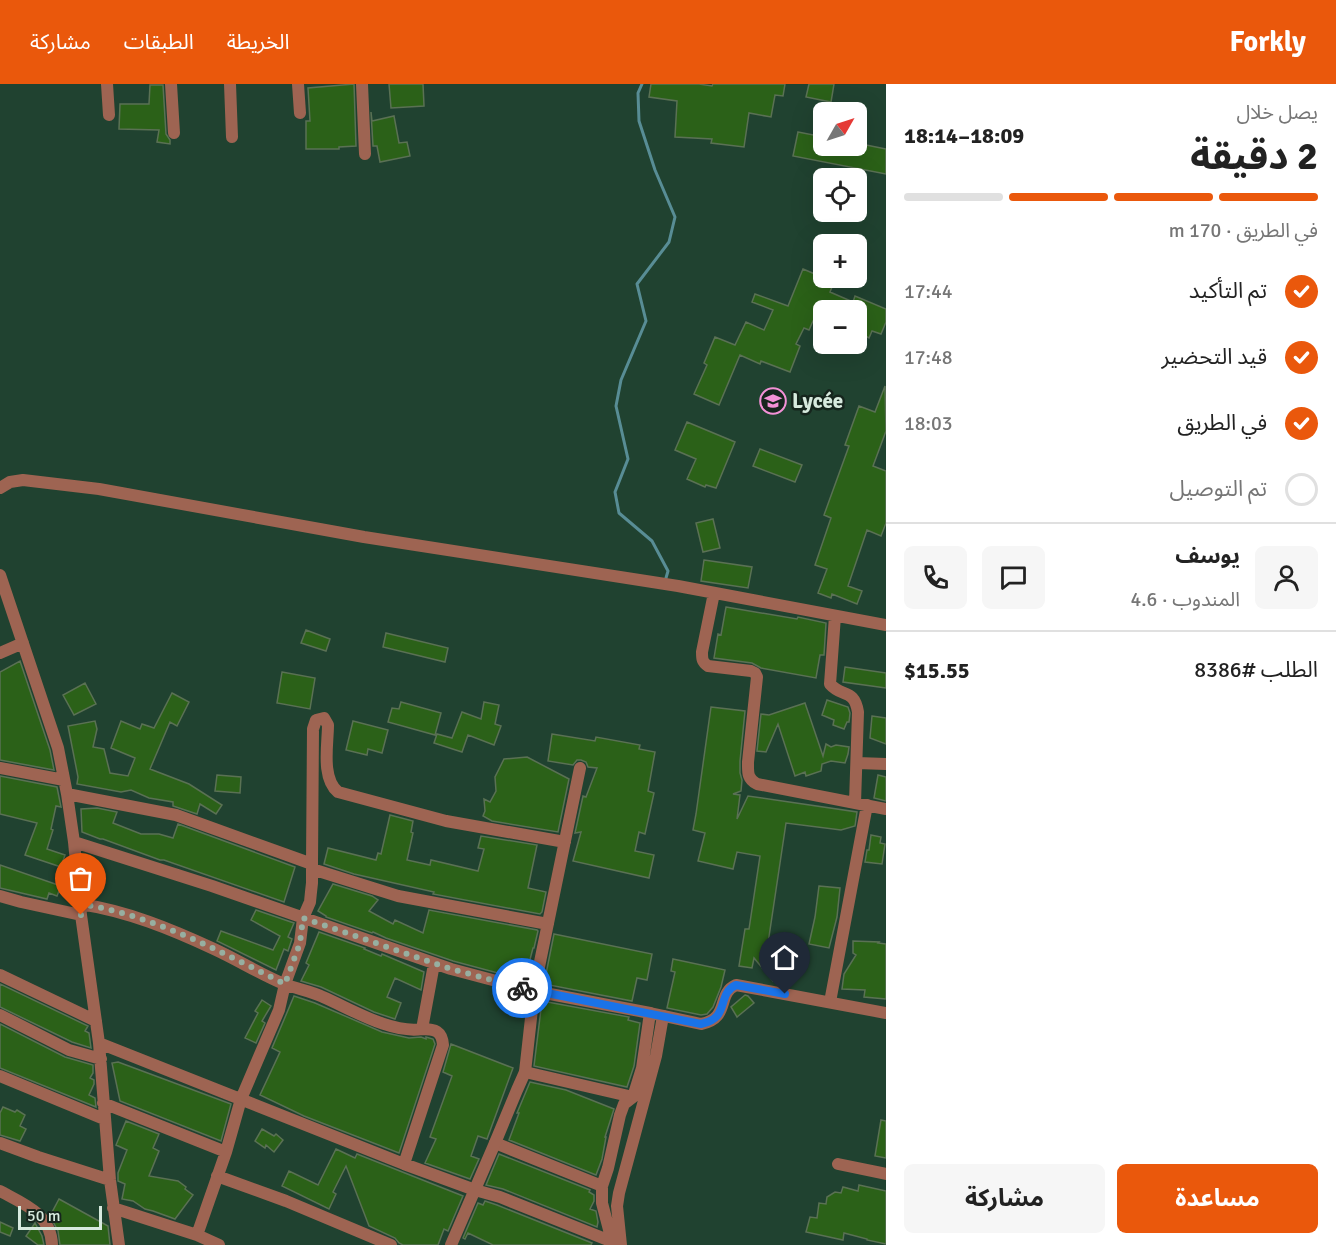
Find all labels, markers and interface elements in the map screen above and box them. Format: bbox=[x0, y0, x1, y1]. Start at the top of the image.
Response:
text: Forkly bbox=[1230, 25, 1306, 59]
text: مشاركة bbox=[30, 29, 91, 55]
text: الطبقات bbox=[124, 29, 194, 55]
text: الخريطة bbox=[227, 29, 290, 55]
text: يصل خلال bbox=[1236, 100, 1318, 125]
north arrow bbox=[813, 102, 867, 156]
map controls bbox=[813, 102, 867, 354]
text: 18:09–18:14 bbox=[904, 122, 1024, 149]
text: 2 دقيقة bbox=[1190, 132, 1318, 180]
button: locate bbox=[813, 168, 867, 222]
text: في الطريق · 170 m bbox=[1169, 218, 1318, 243]
button: + bbox=[813, 234, 867, 288]
icon: check bbox=[1285, 275, 1318, 308]
text: تم التأكيد bbox=[1189, 277, 1267, 304]
text: 17:44 bbox=[904, 279, 953, 304]
button: − bbox=[813, 300, 867, 354]
icon: check bbox=[1285, 341, 1318, 374]
text: قيد التحضير bbox=[1161, 343, 1267, 370]
text: 17:48 bbox=[904, 345, 953, 370]
school or university icon: Lycée bbox=[758, 386, 788, 416]
place label: Lycée bbox=[792, 388, 843, 414]
icon: check bbox=[1285, 407, 1318, 440]
text: في الطريق bbox=[1177, 409, 1267, 436]
text: 18:03 bbox=[904, 411, 953, 436]
text: تم التوصيل bbox=[1170, 475, 1267, 502]
text: يوسف bbox=[1175, 542, 1240, 569]
button: phone bbox=[904, 546, 967, 609]
button: chat bbox=[982, 546, 1045, 609]
button: person bbox=[1255, 546, 1318, 609]
text: المندوب · 4.6 bbox=[1130, 587, 1240, 612]
text: الطلب #8386 bbox=[1194, 656, 1318, 683]
text: $15.55 bbox=[904, 657, 970, 684]
pin bbox=[55, 853, 106, 915]
icon: bag bbox=[64, 862, 97, 895]
pin bbox=[759, 932, 810, 994]
icon: home bbox=[768, 941, 801, 974]
courier bbox=[492, 958, 552, 1018]
icon: bike bbox=[506, 972, 539, 1005]
button: مشاركة bbox=[904, 1164, 1105, 1233]
button: مساعدة bbox=[1117, 1164, 1318, 1233]
scale bar bbox=[18, 1203, 102, 1230]
text: 50 m bbox=[27, 1206, 61, 1226]

